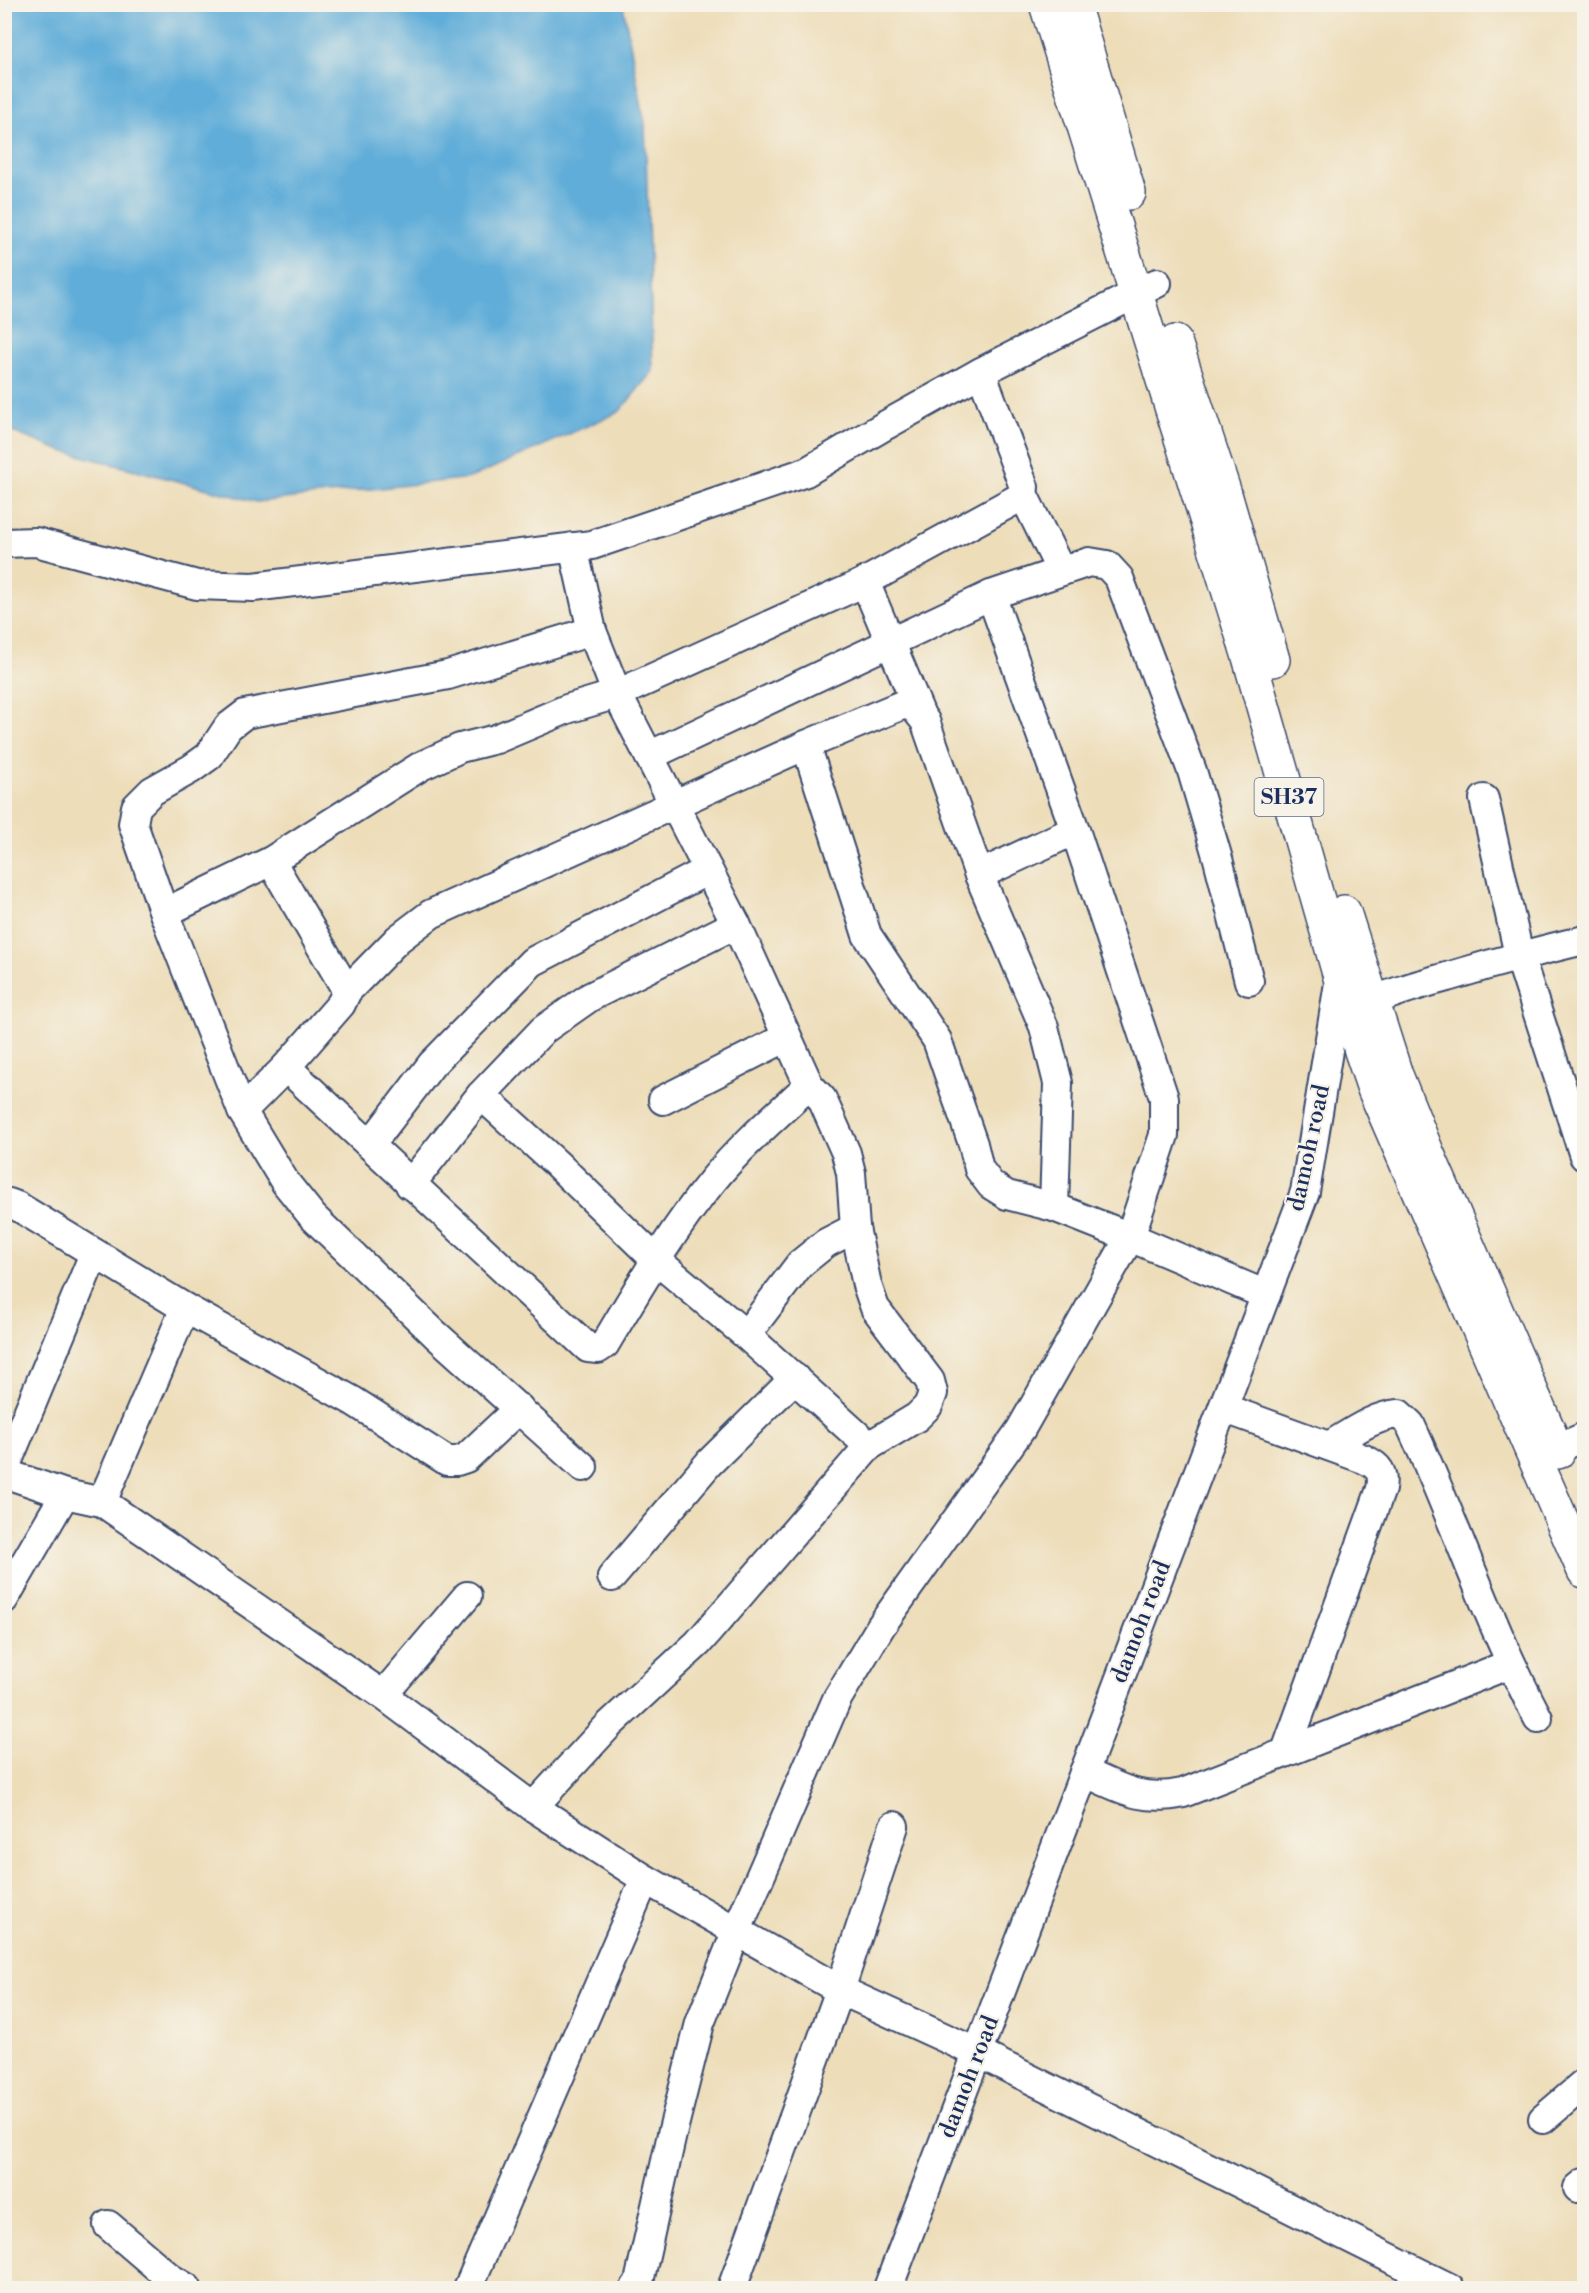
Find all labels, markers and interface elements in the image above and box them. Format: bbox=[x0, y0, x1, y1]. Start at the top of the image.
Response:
road number: SH37 bbox=[1254, 778, 1324, 816]
street label: damoh road bbox=[1281, 1081, 1337, 1214]
street label: damoh road bbox=[1104, 1556, 1178, 1688]
street label: damoh road bbox=[932, 2011, 1006, 2143]

